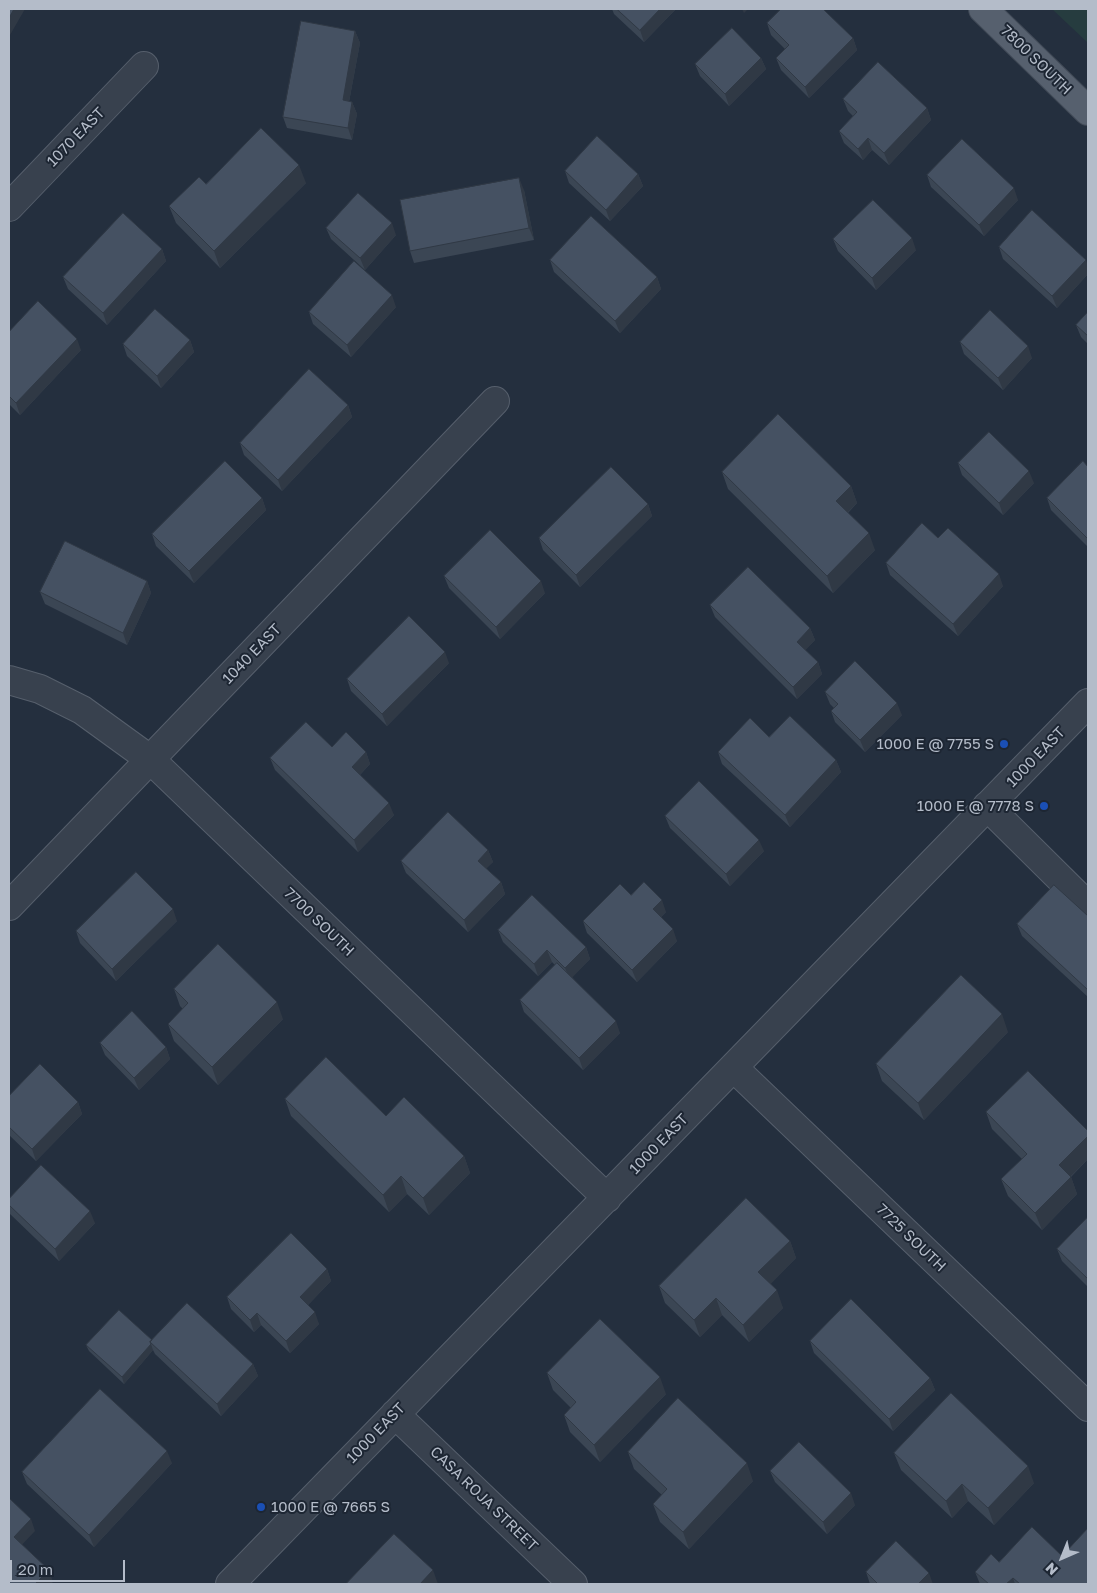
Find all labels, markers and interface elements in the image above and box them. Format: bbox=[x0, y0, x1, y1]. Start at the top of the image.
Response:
street label: 7800 SOUTH bbox=[997, 22, 1075, 98]
street label: 1070 EAST bbox=[43, 104, 109, 170]
street label: 1040 EAST bbox=[219, 620, 285, 688]
street label: 1000 EAST bbox=[1003, 723, 1069, 791]
place label: 1000 E @ 7755 S bbox=[876, 735, 994, 753]
marker: 1000 E @ 7755 S bbox=[998, 738, 1010, 750]
place label: 1000 E @ 7778 S bbox=[917, 797, 1034, 815]
marker: 1000 E @ 7778 S bbox=[1038, 800, 1050, 812]
street label: 7700 SOUTH bbox=[280, 884, 358, 960]
street label: 1000 EAST bbox=[626, 1110, 692, 1178]
street label: 7725 SOUTH bbox=[873, 1200, 949, 1276]
street label: 1000 EAST bbox=[343, 1399, 409, 1467]
street label: CASA ROJA STREET bbox=[426, 1443, 542, 1555]
place label: 1000 E @ 7665 S bbox=[271, 1498, 390, 1516]
marker: 1000 E @ 7665 S bbox=[255, 1501, 267, 1513]
north arrow bbox=[1037, 1533, 1087, 1583]
scale bar bbox=[12, 1550, 128, 1582]
text: N bbox=[1042, 1559, 1061, 1579]
text: 20 m bbox=[18, 1560, 53, 1578]

